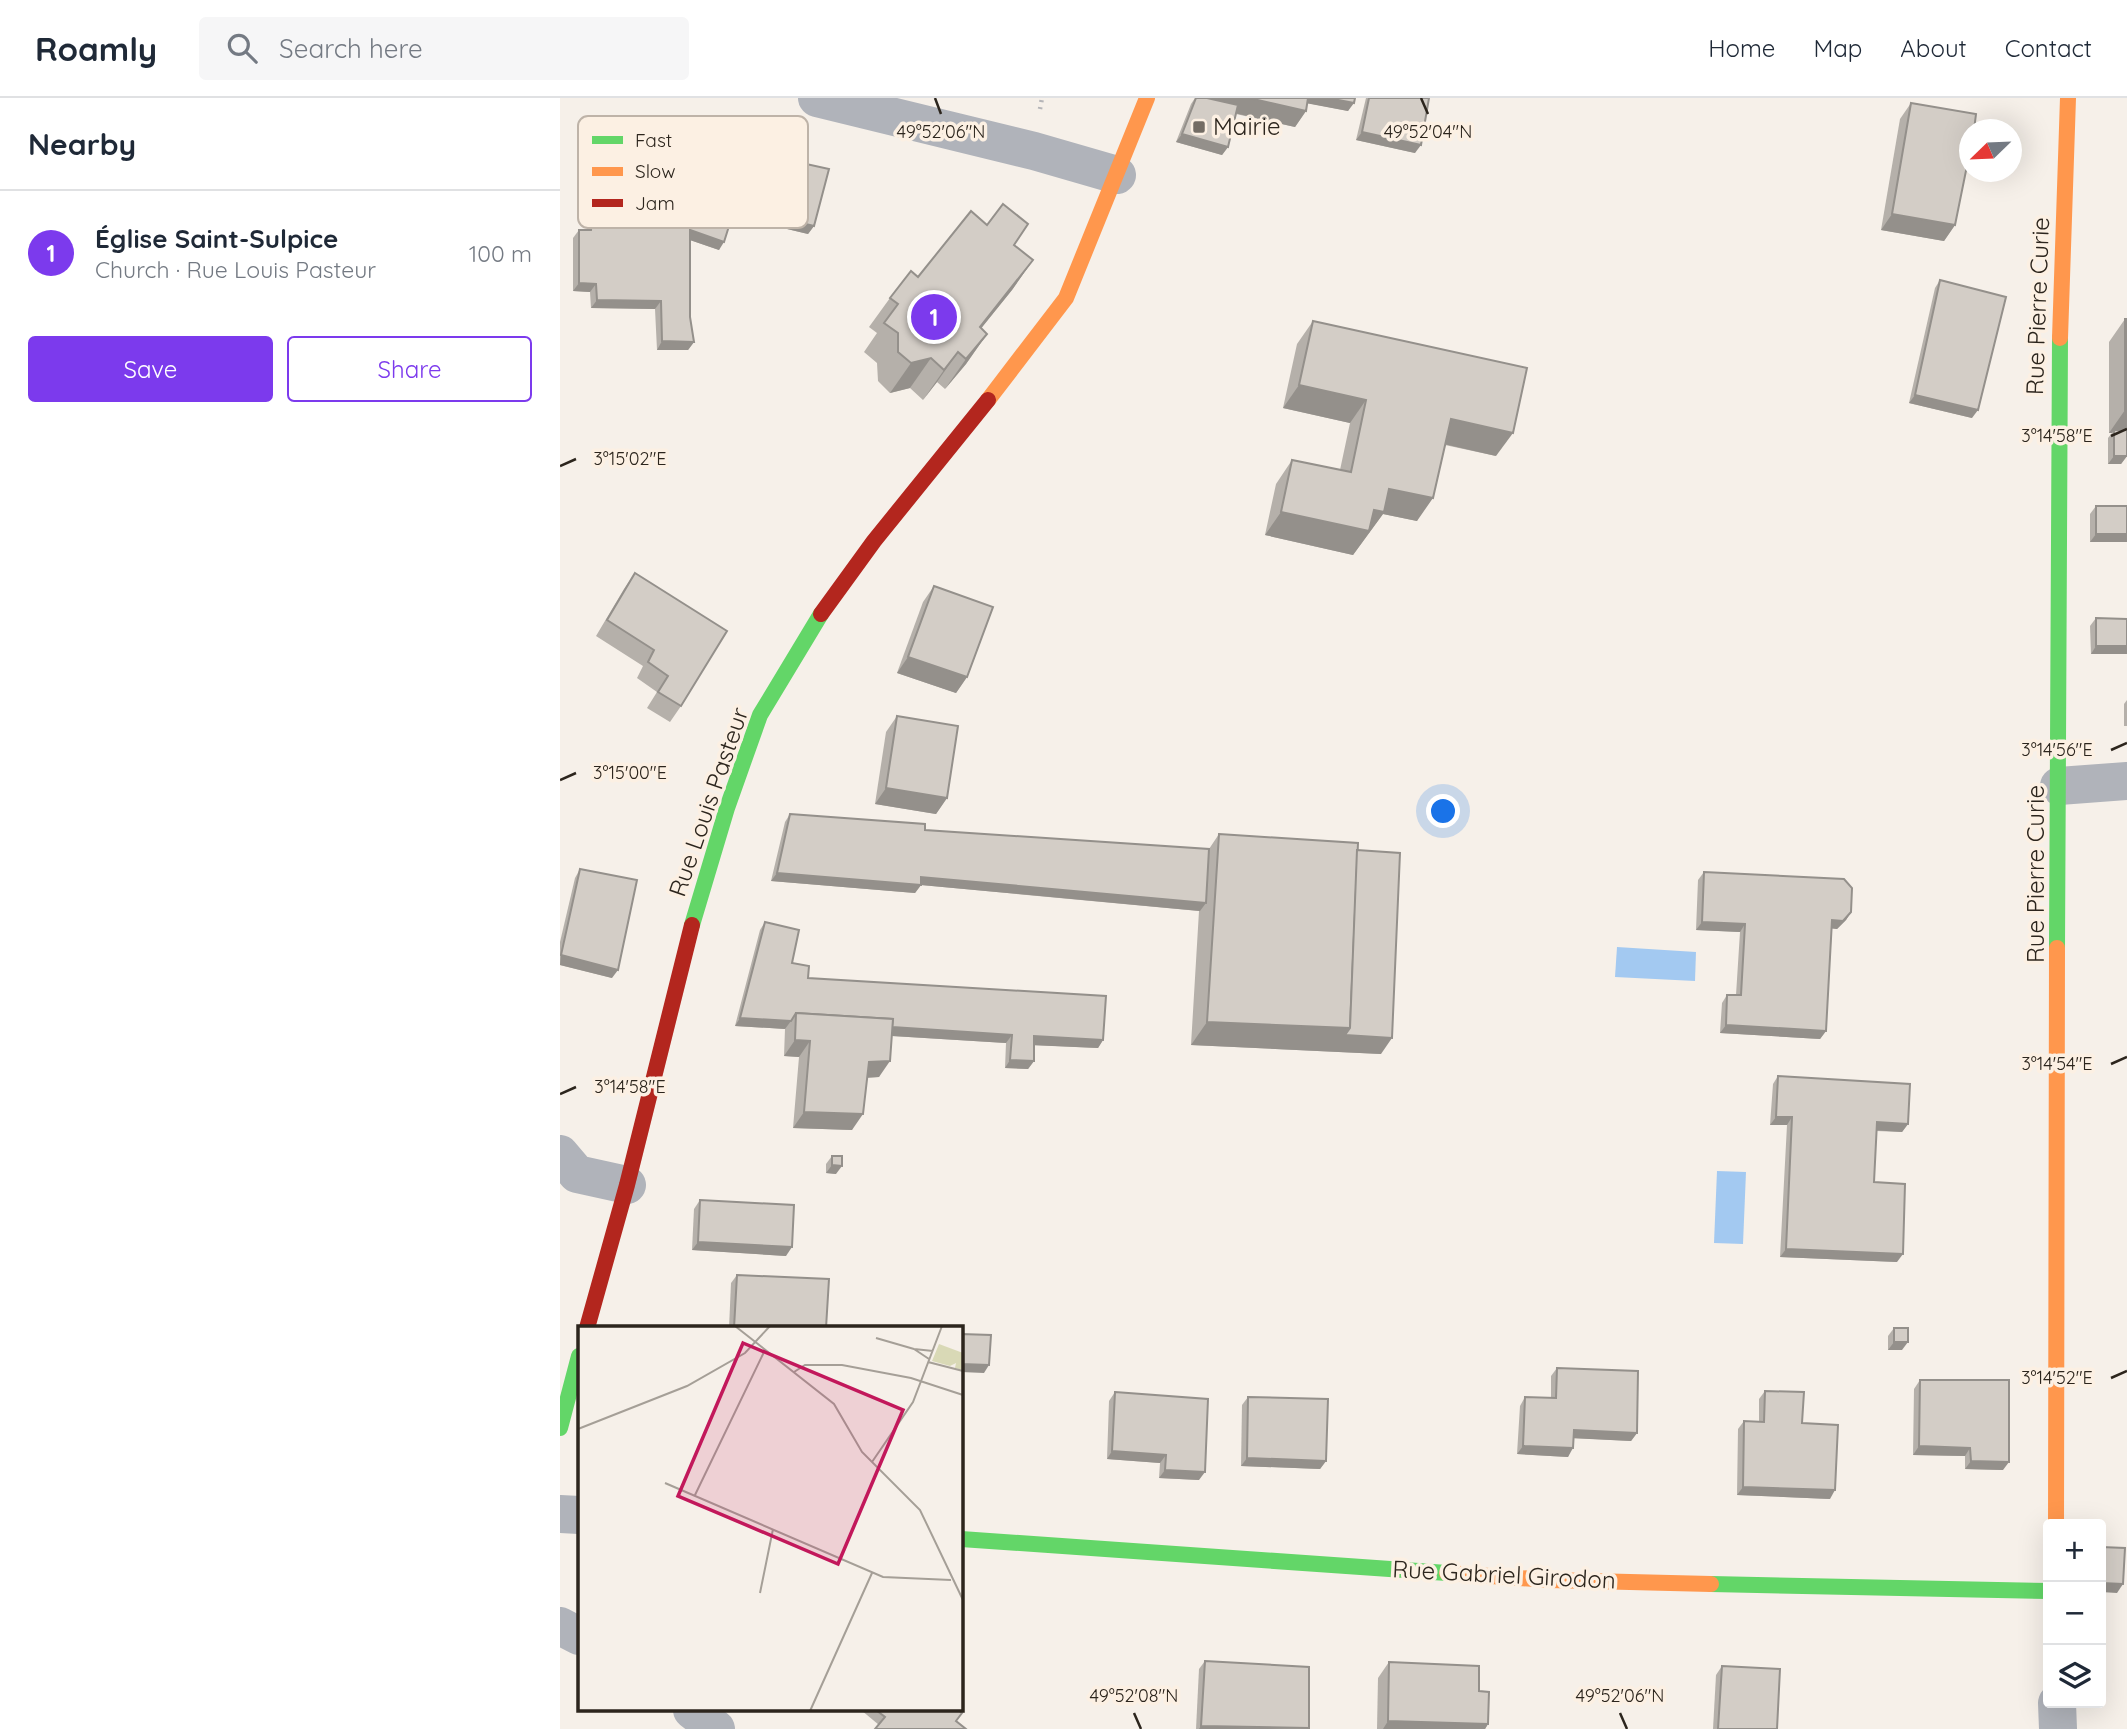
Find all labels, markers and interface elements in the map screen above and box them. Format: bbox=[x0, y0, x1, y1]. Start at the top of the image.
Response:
search box bbox=[199, 17, 689, 80]
text: Roamly bbox=[35, 28, 157, 69]
icon: search bbox=[223, 29, 261, 67]
text: Search here bbox=[279, 32, 423, 65]
text: Home bbox=[1708, 33, 1775, 63]
text: Map bbox=[1813, 33, 1862, 63]
text: About bbox=[1900, 33, 1967, 63]
text: Contact bbox=[2005, 33, 2092, 63]
place label: Mairie bbox=[1213, 111, 1280, 141]
legend bbox=[578, 116, 808, 228]
marker: Mairie bbox=[1191, 119, 1207, 135]
north arrow bbox=[1959, 119, 2022, 182]
text: 49°52'06"N bbox=[897, 120, 985, 143]
text: 49°52'04"N bbox=[1384, 120, 1472, 143]
text: Nearby bbox=[28, 125, 136, 163]
text: Fast bbox=[635, 128, 672, 152]
text: Slow bbox=[635, 159, 676, 183]
text: Jam bbox=[635, 191, 675, 215]
street label: Rue Pierre Curie bbox=[2019, 217, 2055, 395]
text: Église Saint-Sulpice bbox=[95, 222, 338, 255]
text: 1 bbox=[47, 239, 55, 268]
text: 100 m bbox=[469, 239, 532, 268]
text: Church · Rue Louis Pasteur bbox=[95, 255, 376, 284]
pin: 1 bbox=[911, 291, 957, 343]
button: Save bbox=[28, 336, 273, 402]
button: Share bbox=[287, 336, 532, 402]
text: 3°14'58"E bbox=[2021, 424, 2093, 447]
text: 3°15'02"E bbox=[593, 447, 667, 470]
street label: Rue Louis Pasteur bbox=[662, 703, 754, 900]
text: 3°14'56"E bbox=[2021, 738, 2093, 761]
text: 3°15'00"E bbox=[593, 761, 667, 784]
street label: Rue Pierre Curie bbox=[2020, 785, 2050, 963]
your location bbox=[1426, 794, 1460, 828]
text: 3°14'54"E bbox=[2021, 1052, 2093, 1075]
text: 3°14'58"E bbox=[594, 1075, 666, 1098]
inset map bbox=[578, 1326, 962, 1712]
text: 3°14'52"E bbox=[2021, 1366, 2093, 1389]
map controls bbox=[2043, 1519, 2106, 1708]
button: + bbox=[2043, 1519, 2106, 1582]
street label: Rue Gabriel Girodon bbox=[1392, 1553, 1617, 1595]
button: − bbox=[2043, 1582, 2106, 1645]
button: layers bbox=[2043, 1645, 2106, 1708]
text: 49°52'08"N bbox=[1090, 1684, 1178, 1707]
text: 49°52'06"N bbox=[1576, 1684, 1664, 1707]

